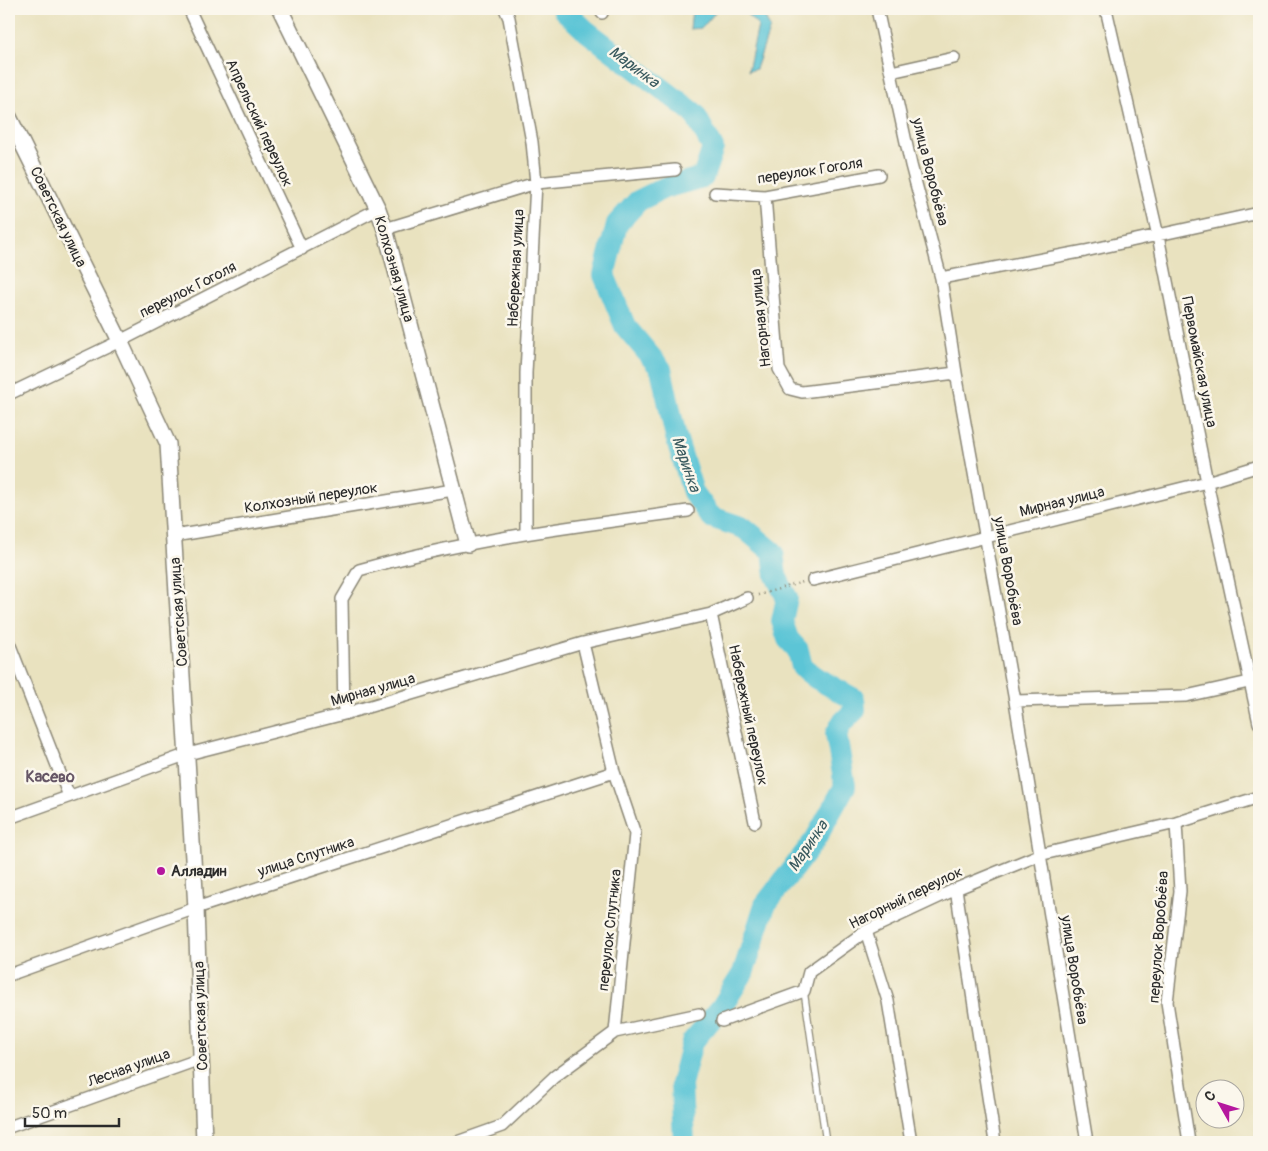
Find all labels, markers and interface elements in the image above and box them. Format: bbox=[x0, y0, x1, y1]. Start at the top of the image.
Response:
water label: Маринка bbox=[605, 42, 664, 93]
street label: Апрельский переулок bbox=[221, 56, 297, 190]
street label: улица Воробьёва bbox=[907, 115, 953, 228]
street label: переулок Гоголя bbox=[756, 153, 864, 189]
street label: Советская улица bbox=[25, 164, 91, 270]
street label: Набережная улица bbox=[503, 208, 529, 328]
street label: Колхозная улица bbox=[370, 214, 418, 324]
street label: переулок Гоголя bbox=[136, 257, 240, 323]
street label: Нагорная улица bbox=[746, 268, 776, 368]
street label: Первомайская улица bbox=[1177, 295, 1221, 429]
water label: Маринка bbox=[667, 434, 705, 496]
street label: Колхозный переулок bbox=[243, 478, 379, 518]
street label: Мирная улица bbox=[1018, 482, 1106, 522]
street label: улица Воробьёва bbox=[989, 514, 1027, 627]
street label: Советская улица bbox=[166, 557, 192, 667]
street label: Набережный переулок bbox=[724, 643, 772, 787]
street label: Мирная улица bbox=[329, 669, 417, 711]
district label: Касево bbox=[25, 767, 75, 787]
water label: Маринка bbox=[784, 815, 833, 875]
street label: улица Спутника bbox=[254, 832, 357, 882]
place label: Алладин bbox=[171, 862, 227, 881]
street label: Нагорный переулок bbox=[846, 862, 966, 934]
marker: Алладин bbox=[155, 865, 167, 877]
street label: переулок Спутника bbox=[594, 868, 626, 992]
street label: переулок Воробьёва bbox=[1145, 870, 1173, 1004]
street label: улица Воробьёва bbox=[1056, 913, 1092, 1026]
street label: Советская улица bbox=[190, 961, 212, 1071]
street label: Лесная улица bbox=[84, 1044, 173, 1092]
north arrow bbox=[1196, 1078, 1246, 1128]
text: С bbox=[1201, 1087, 1220, 1105]
scale bar bbox=[25, 1096, 119, 1128]
text: 50 m bbox=[32, 1104, 67, 1123]

